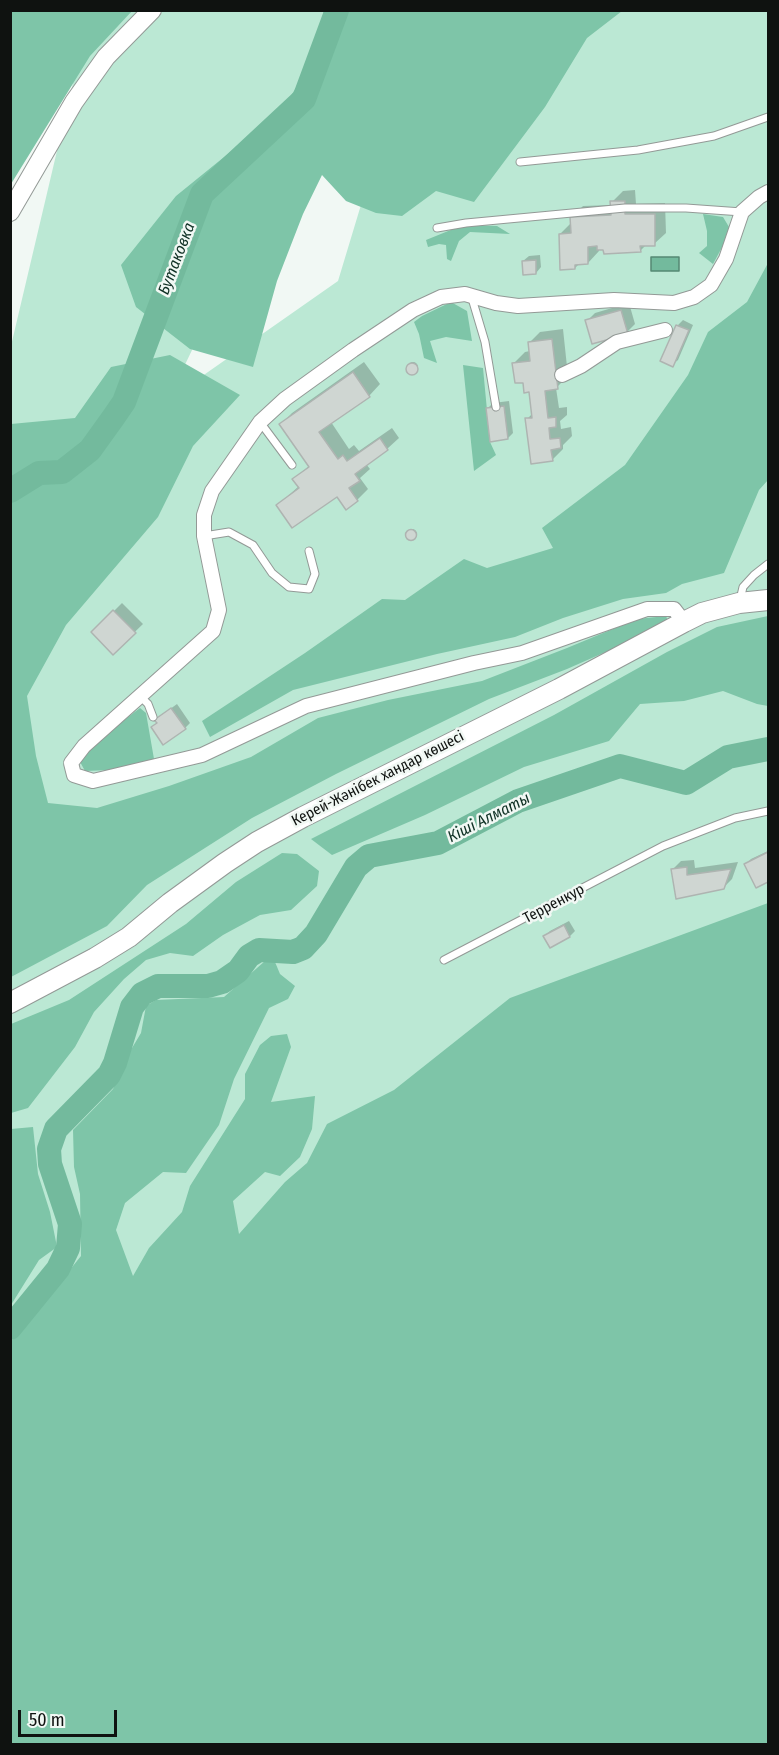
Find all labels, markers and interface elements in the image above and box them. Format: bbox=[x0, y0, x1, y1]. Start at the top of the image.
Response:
water label: Бутаковка bbox=[155, 220, 199, 298]
street label: Керей-Жәнібек хандар көшесі bbox=[289, 728, 467, 830]
water label: Кіші Алматы bbox=[445, 789, 533, 847]
street label: Терренкур bbox=[520, 880, 588, 928]
scale bar bbox=[21, 1698, 120, 1736]
text: 50 m bbox=[29, 1709, 65, 1731]

